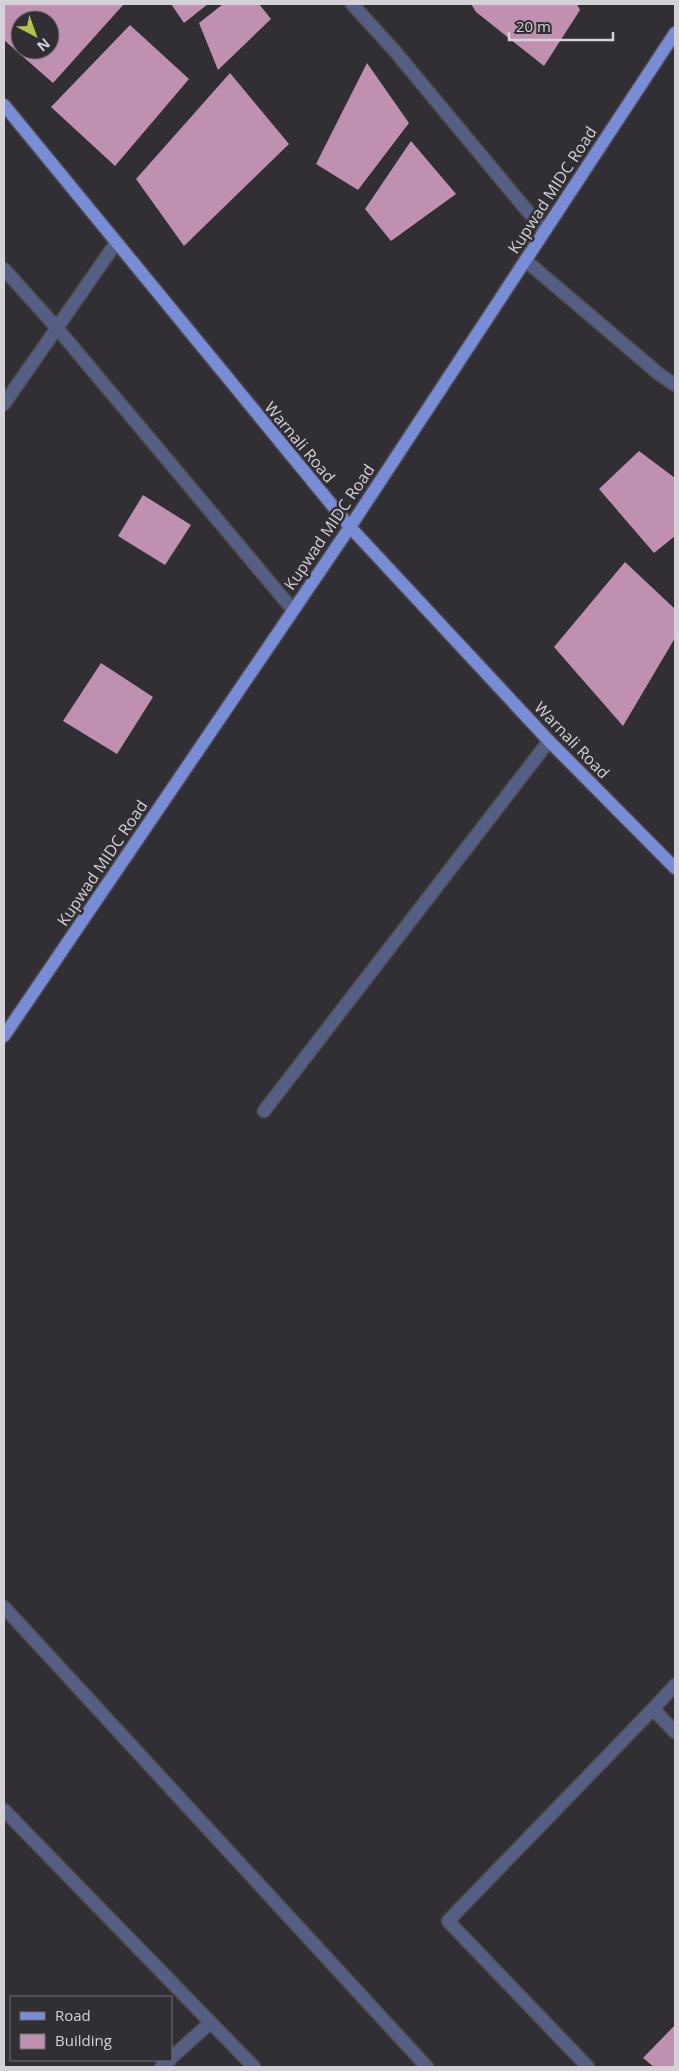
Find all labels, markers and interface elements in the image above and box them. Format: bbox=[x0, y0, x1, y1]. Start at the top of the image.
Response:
north arrow bbox=[10, 10, 60, 60]
scale bar bbox=[509, 10, 613, 42]
text: 20 m bbox=[516, 16, 551, 36]
text: N bbox=[33, 34, 54, 56]
street label: Kupwad MIDC Road bbox=[503, 122, 601, 258]
street label: Warnali Road bbox=[260, 397, 340, 487]
street label: Kupwad MIDC Road bbox=[279, 460, 379, 594]
street label: Warnali Road bbox=[530, 697, 614, 783]
street label: Kupwad MIDC Road bbox=[52, 796, 152, 930]
legend bbox=[10, 1996, 172, 2061]
text: Road bbox=[55, 2005, 91, 2025]
text: Building bbox=[55, 2030, 112, 2050]

